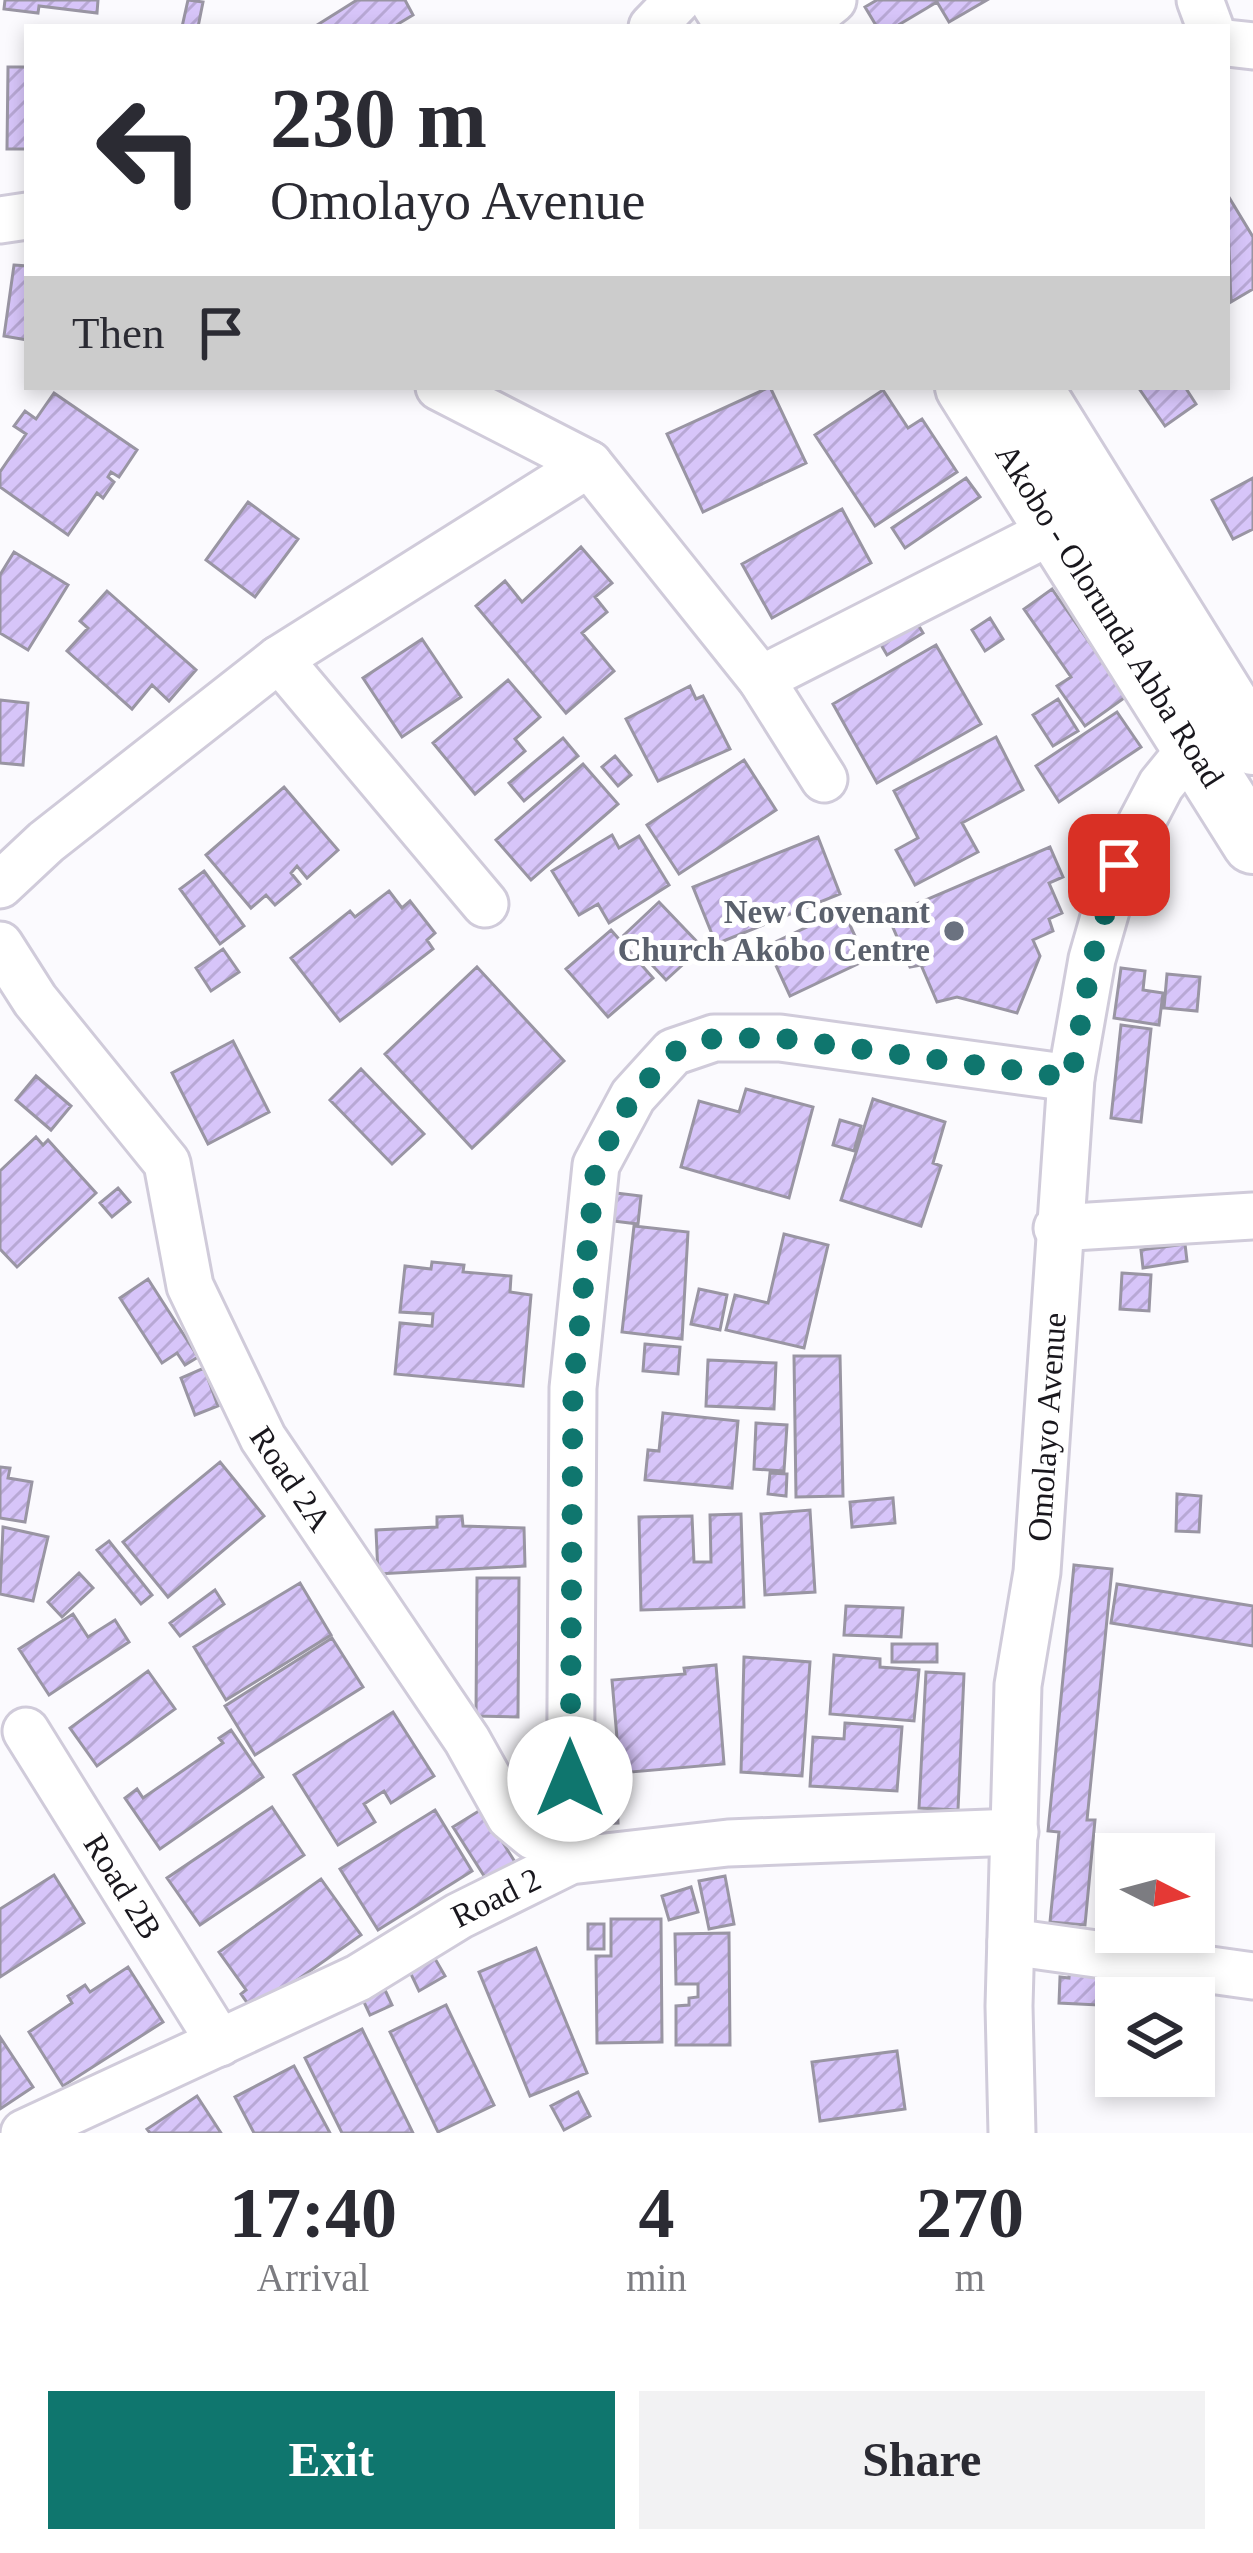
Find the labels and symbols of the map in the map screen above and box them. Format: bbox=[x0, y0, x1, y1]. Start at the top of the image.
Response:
street label: Akobo - Olorunda Abba Road bbox=[989, 438, 1231, 794]
pin bbox=[1068, 814, 1170, 916]
place label: New Covenant Church Akobo Centre bbox=[618, 894, 930, 968]
marker: New Covenant Church Akobo Centre bbox=[941, 918, 967, 944]
street label: Omolayo Avenue bbox=[1021, 1311, 1073, 1543]
street label: Road 2A bbox=[243, 1420, 339, 1538]
position arrow bbox=[507, 1716, 633, 1842]
street label: Road 2B bbox=[77, 1827, 169, 1945]
north arrow bbox=[1095, 1833, 1215, 1953]
street label: Road 2 bbox=[446, 1861, 546, 1935]

